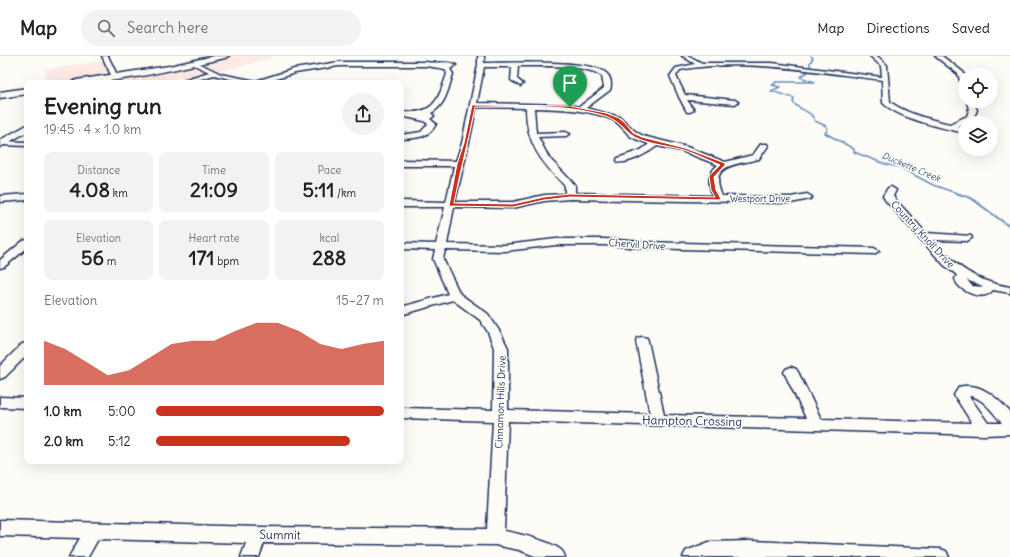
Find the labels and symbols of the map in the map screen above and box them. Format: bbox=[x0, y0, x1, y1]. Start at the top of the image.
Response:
pin bbox=[553, 66, 587, 107]
water label: Duckette Creek bbox=[880, 149, 943, 184]
street label: Westport Drive bbox=[730, 193, 790, 204]
street label: Country Knoll Drive bbox=[888, 198, 957, 271]
street label: Chervil Drive bbox=[608, 236, 666, 253]
street label: Cinnamon Hills Drive bbox=[492, 355, 509, 449]
street label: Hampton Crossing bbox=[642, 412, 742, 429]
street label: Summit bbox=[259, 527, 301, 542]

